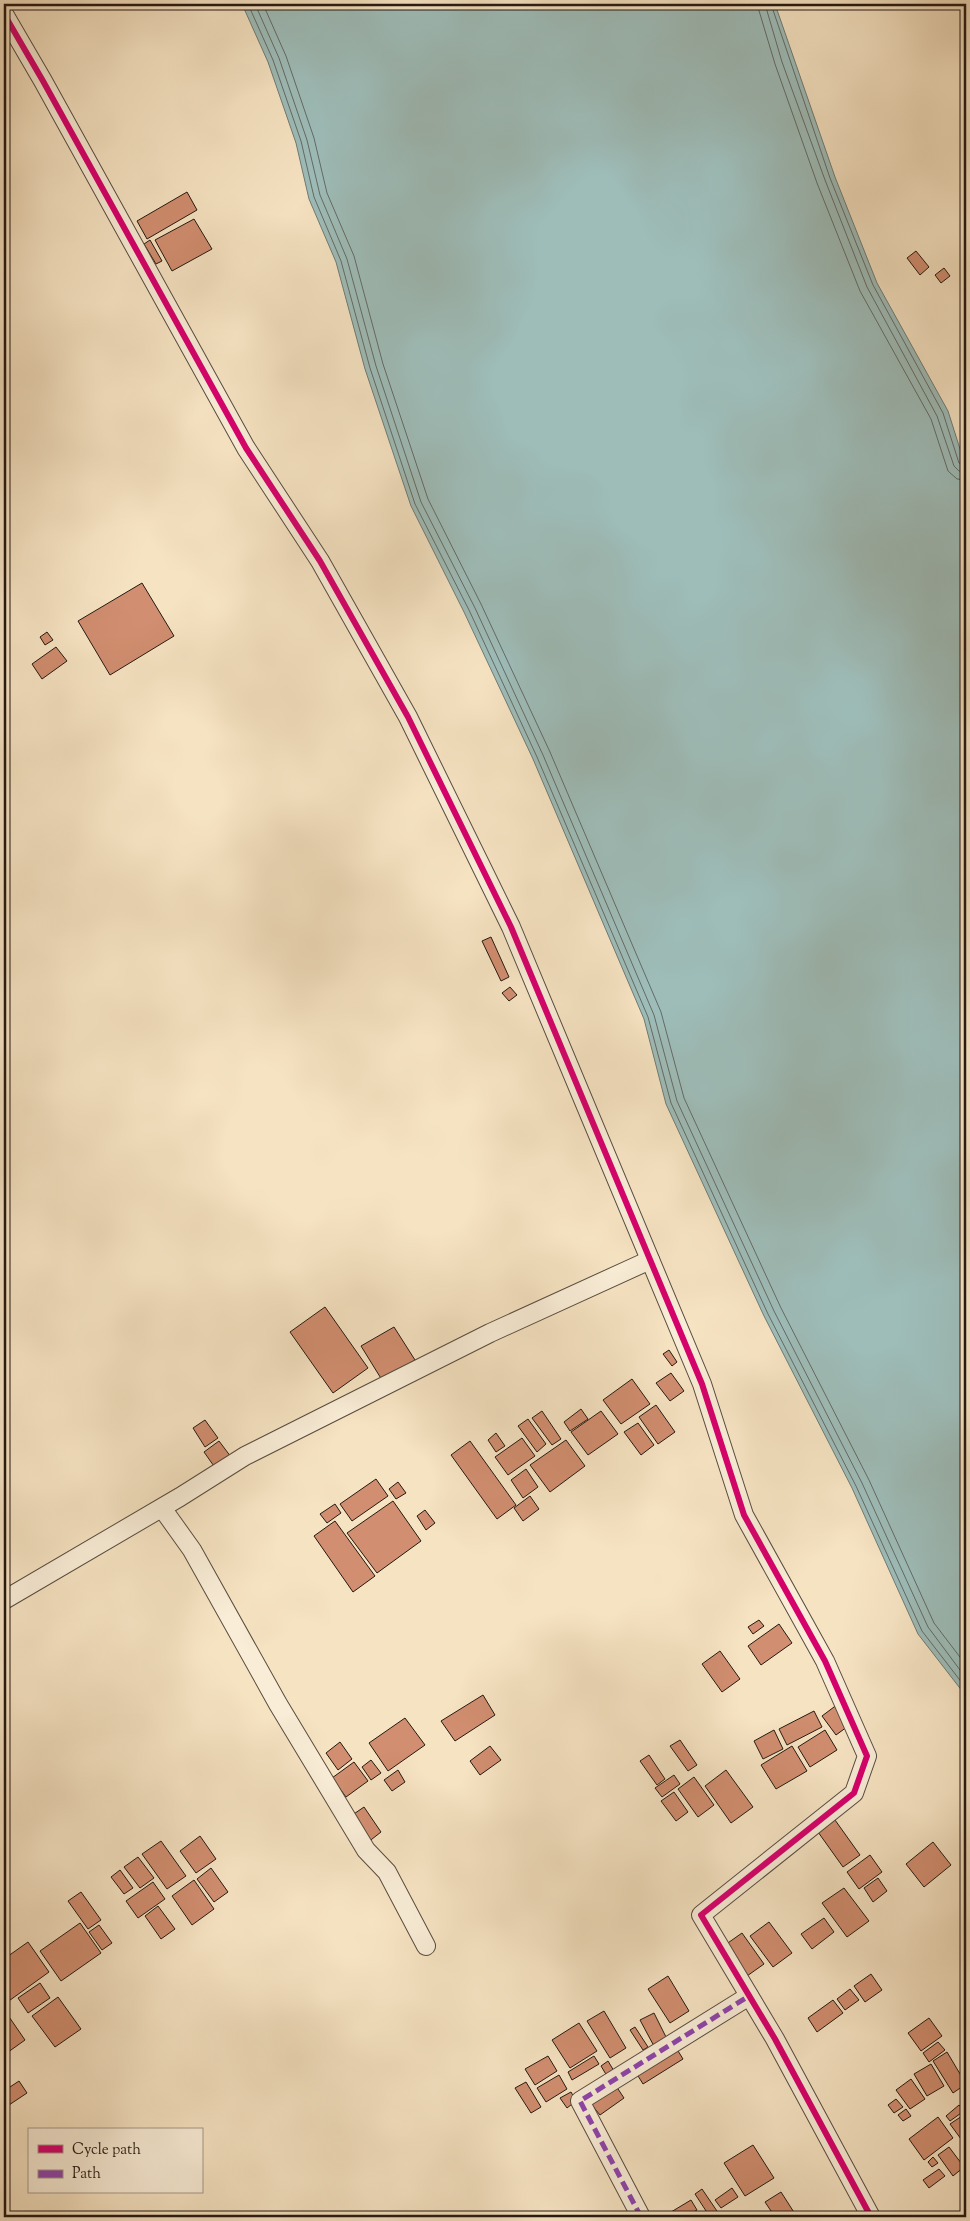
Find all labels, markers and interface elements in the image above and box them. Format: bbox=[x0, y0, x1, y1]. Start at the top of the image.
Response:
legend bbox=[28, 2128, 202, 2194]
text: Cycle path bbox=[72, 2140, 141, 2161]
text: Path bbox=[72, 2164, 101, 2185]

